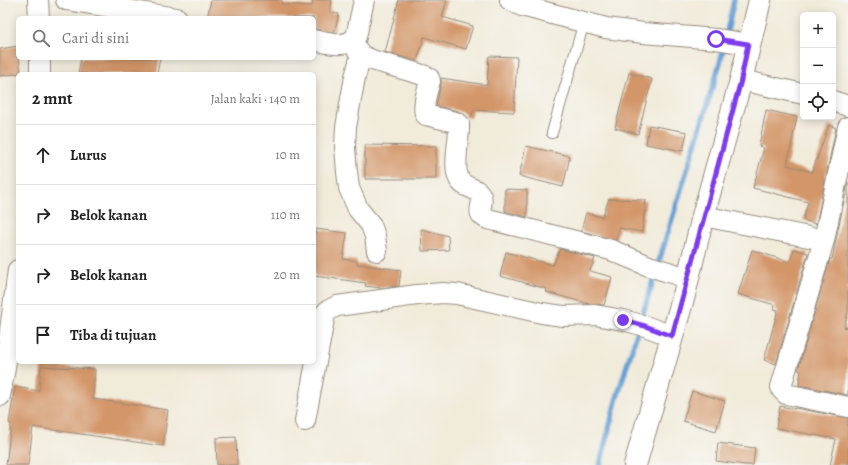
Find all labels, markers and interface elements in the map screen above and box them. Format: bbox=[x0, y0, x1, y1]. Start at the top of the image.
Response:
map controls bbox=[800, 12, 836, 120]
button: + bbox=[800, 12, 836, 48]
search box bbox=[16, 16, 316, 60]
icon: search bbox=[30, 27, 52, 49]
text: Cari di sini bbox=[62, 28, 129, 48]
route start bbox=[707, 30, 725, 48]
button: − bbox=[800, 48, 836, 84]
button: locate bbox=[800, 84, 836, 120]
text: 2 mnt bbox=[32, 87, 73, 110]
text: Jalan kaki · 140 m bbox=[210, 90, 300, 107]
icon: ahead bbox=[32, 144, 54, 166]
text: Lurus bbox=[70, 145, 107, 165]
text: 10 m bbox=[275, 146, 300, 163]
icon: right bbox=[32, 204, 54, 226]
text: Belok kanan bbox=[70, 205, 147, 225]
text: 110 m bbox=[271, 206, 300, 223]
icon: right bbox=[32, 264, 54, 286]
text: Belok kanan bbox=[70, 265, 147, 285]
text: 20 m bbox=[274, 266, 300, 283]
route end bbox=[614, 311, 632, 329]
icon: arrive bbox=[32, 324, 54, 346]
text: Tiba di tujuan bbox=[70, 325, 156, 345]

